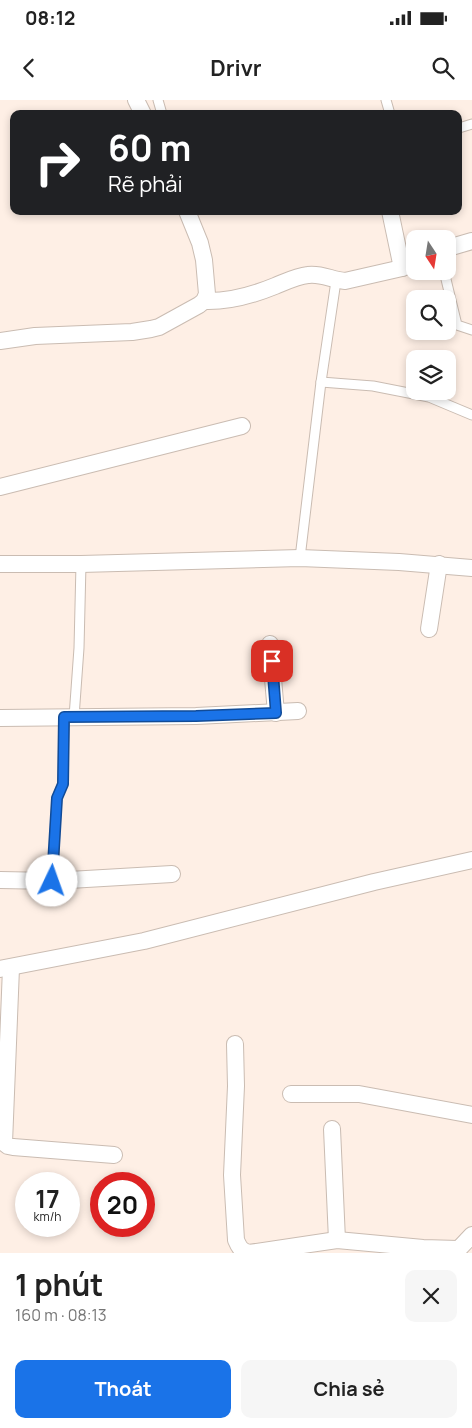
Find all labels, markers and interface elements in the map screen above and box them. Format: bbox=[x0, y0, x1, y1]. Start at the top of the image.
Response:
text: 08:12 bbox=[25, 5, 75, 31]
text: Drivr bbox=[210, 53, 262, 83]
icon: back bbox=[15, 54, 43, 82]
icon: search bbox=[429, 54, 457, 82]
text: 60 m bbox=[108, 124, 191, 172]
icon: right bbox=[25, 130, 90, 195]
text: Rẽ phải bbox=[108, 169, 183, 199]
north arrow bbox=[406, 230, 456, 280]
map controls bbox=[406, 230, 456, 400]
button: search bbox=[406, 290, 456, 340]
button: layers bbox=[406, 350, 456, 400]
pin bbox=[251, 640, 293, 682]
icon: arrive bbox=[258, 647, 286, 675]
position arrow bbox=[25, 854, 77, 906]
speed limit sign: 20 bbox=[90, 1172, 155, 1237]
text: 17 bbox=[35, 1181, 60, 1216]
text: km/h bbox=[34, 1208, 61, 1225]
text: 1 phút bbox=[15, 1264, 103, 1305]
button: close bbox=[405, 1270, 457, 1322]
text: 160 m · 08:13 bbox=[15, 1304, 107, 1326]
button: Thoát bbox=[15, 1360, 231, 1418]
button: Chia sẻ bbox=[241, 1360, 457, 1418]

